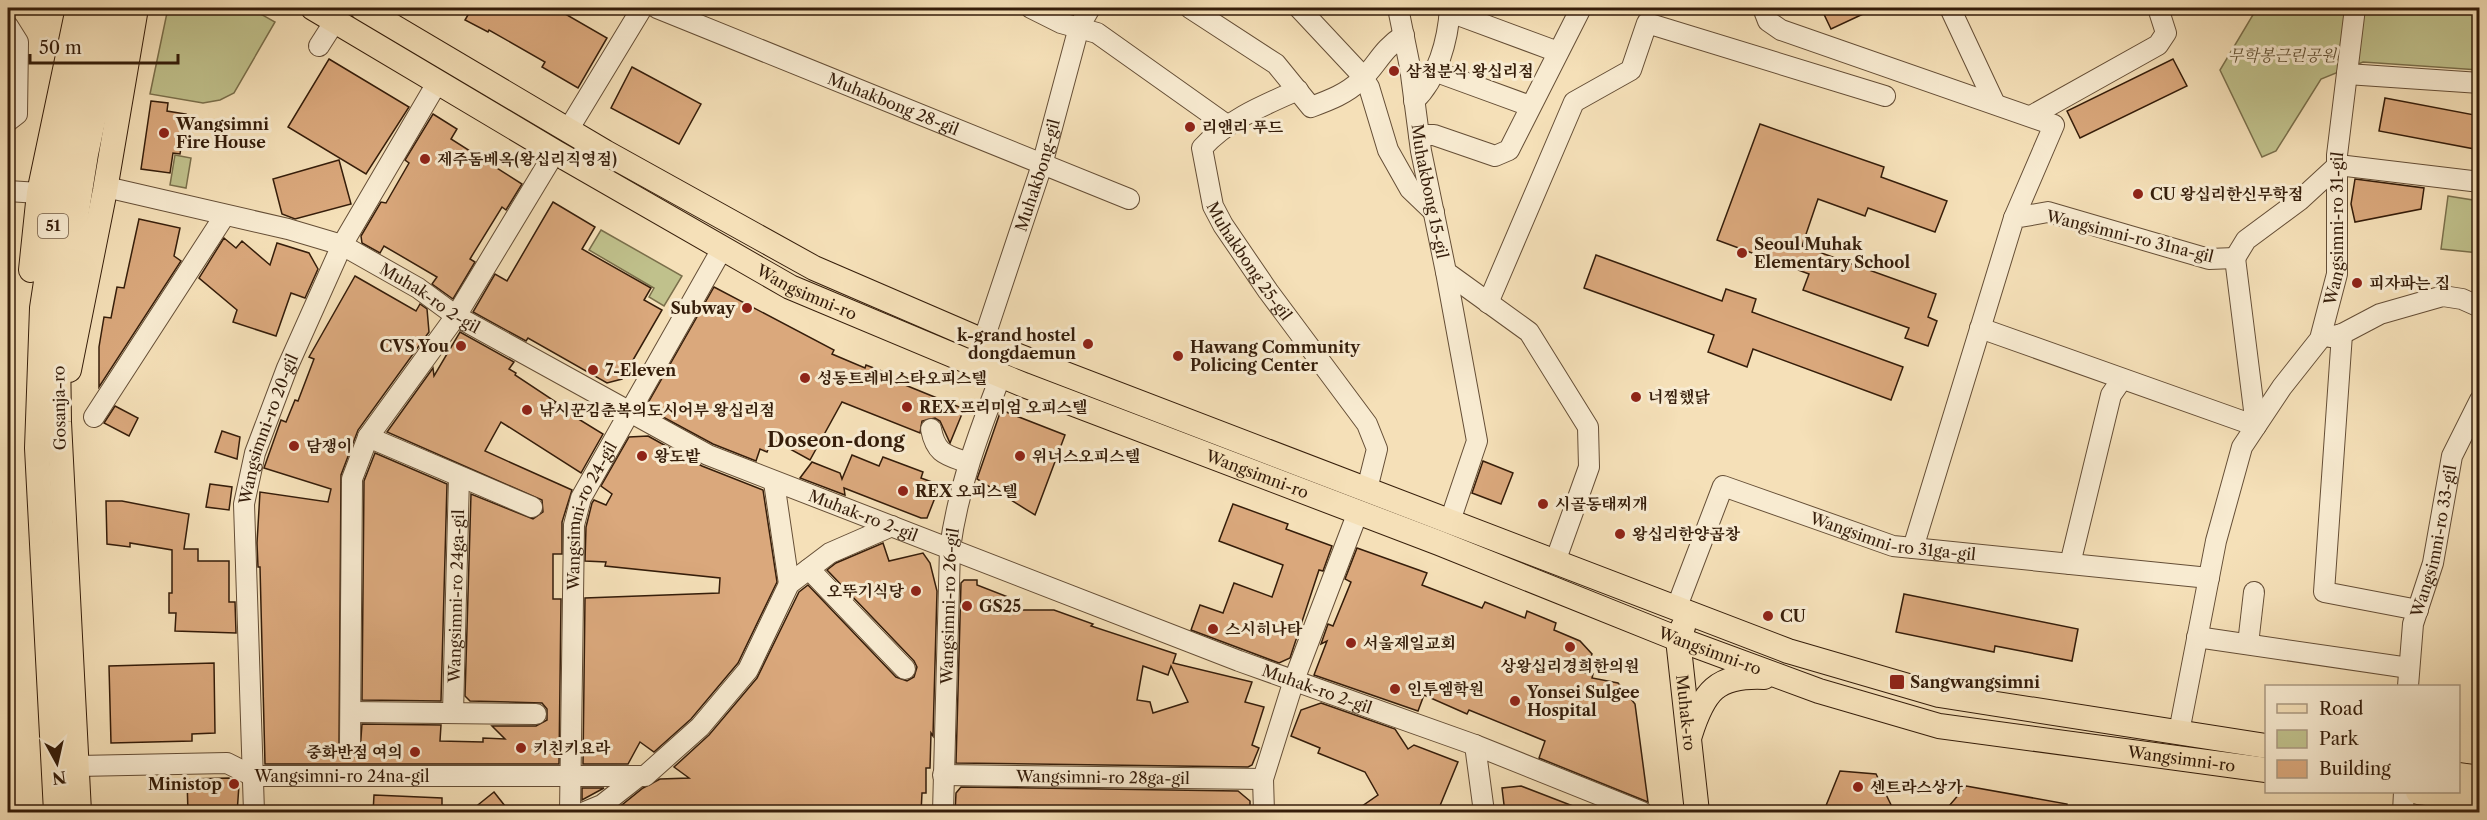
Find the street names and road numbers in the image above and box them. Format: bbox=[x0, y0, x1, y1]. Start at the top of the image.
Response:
street label: Muhakbong 28-gil bbox=[825, 68, 962, 139]
street label: Muhakbong-gil bbox=[1011, 116, 1064, 234]
street label: Muhakbong 15-gil bbox=[1408, 123, 1453, 260]
street label: Wangsimni-ro 31-gil bbox=[2319, 150, 2347, 308]
street label: Muhakbong 25-gil bbox=[1202, 198, 1297, 324]
street label: Wangsimni-ro 31na-gil bbox=[2043, 205, 2216, 267]
road number: 51 bbox=[38, 214, 68, 238]
street label: Muhak-ro 2-gil bbox=[376, 259, 484, 337]
street label: Wangsimni-ro bbox=[752, 259, 860, 324]
street label: Wangsimni-ro 20-gil bbox=[234, 350, 302, 507]
street label: Gosanja-ro bbox=[48, 365, 70, 451]
street label: Wangsimni-ro 24-gil bbox=[563, 438, 621, 591]
street label: Wangsimni-ro bbox=[1202, 445, 1312, 503]
street label: Wangsimni-ro 33-gil bbox=[2406, 463, 2460, 620]
street label: Muhak-ro 2-gil bbox=[806, 485, 921, 546]
street label: Wangsimni-ro 31ga-gil bbox=[1807, 507, 1977, 564]
street label: Wangsimni-ro 24ga-gil bbox=[444, 509, 468, 684]
street label: Wangsimni-ro 26-gil bbox=[936, 526, 963, 686]
street label: Wangsimni-ro bbox=[1655, 622, 1764, 679]
street label: Muhak-ro 2-gil bbox=[1259, 660, 1375, 718]
street label: Muhak-ro bbox=[1672, 673, 1700, 752]
street label: Wangsimni-ro bbox=[2126, 741, 2237, 776]
street label: Wangsimni-ro 24na-gil bbox=[253, 766, 430, 786]
street label: Wangsimni-ro 28ga-gil bbox=[1015, 766, 1190, 788]

